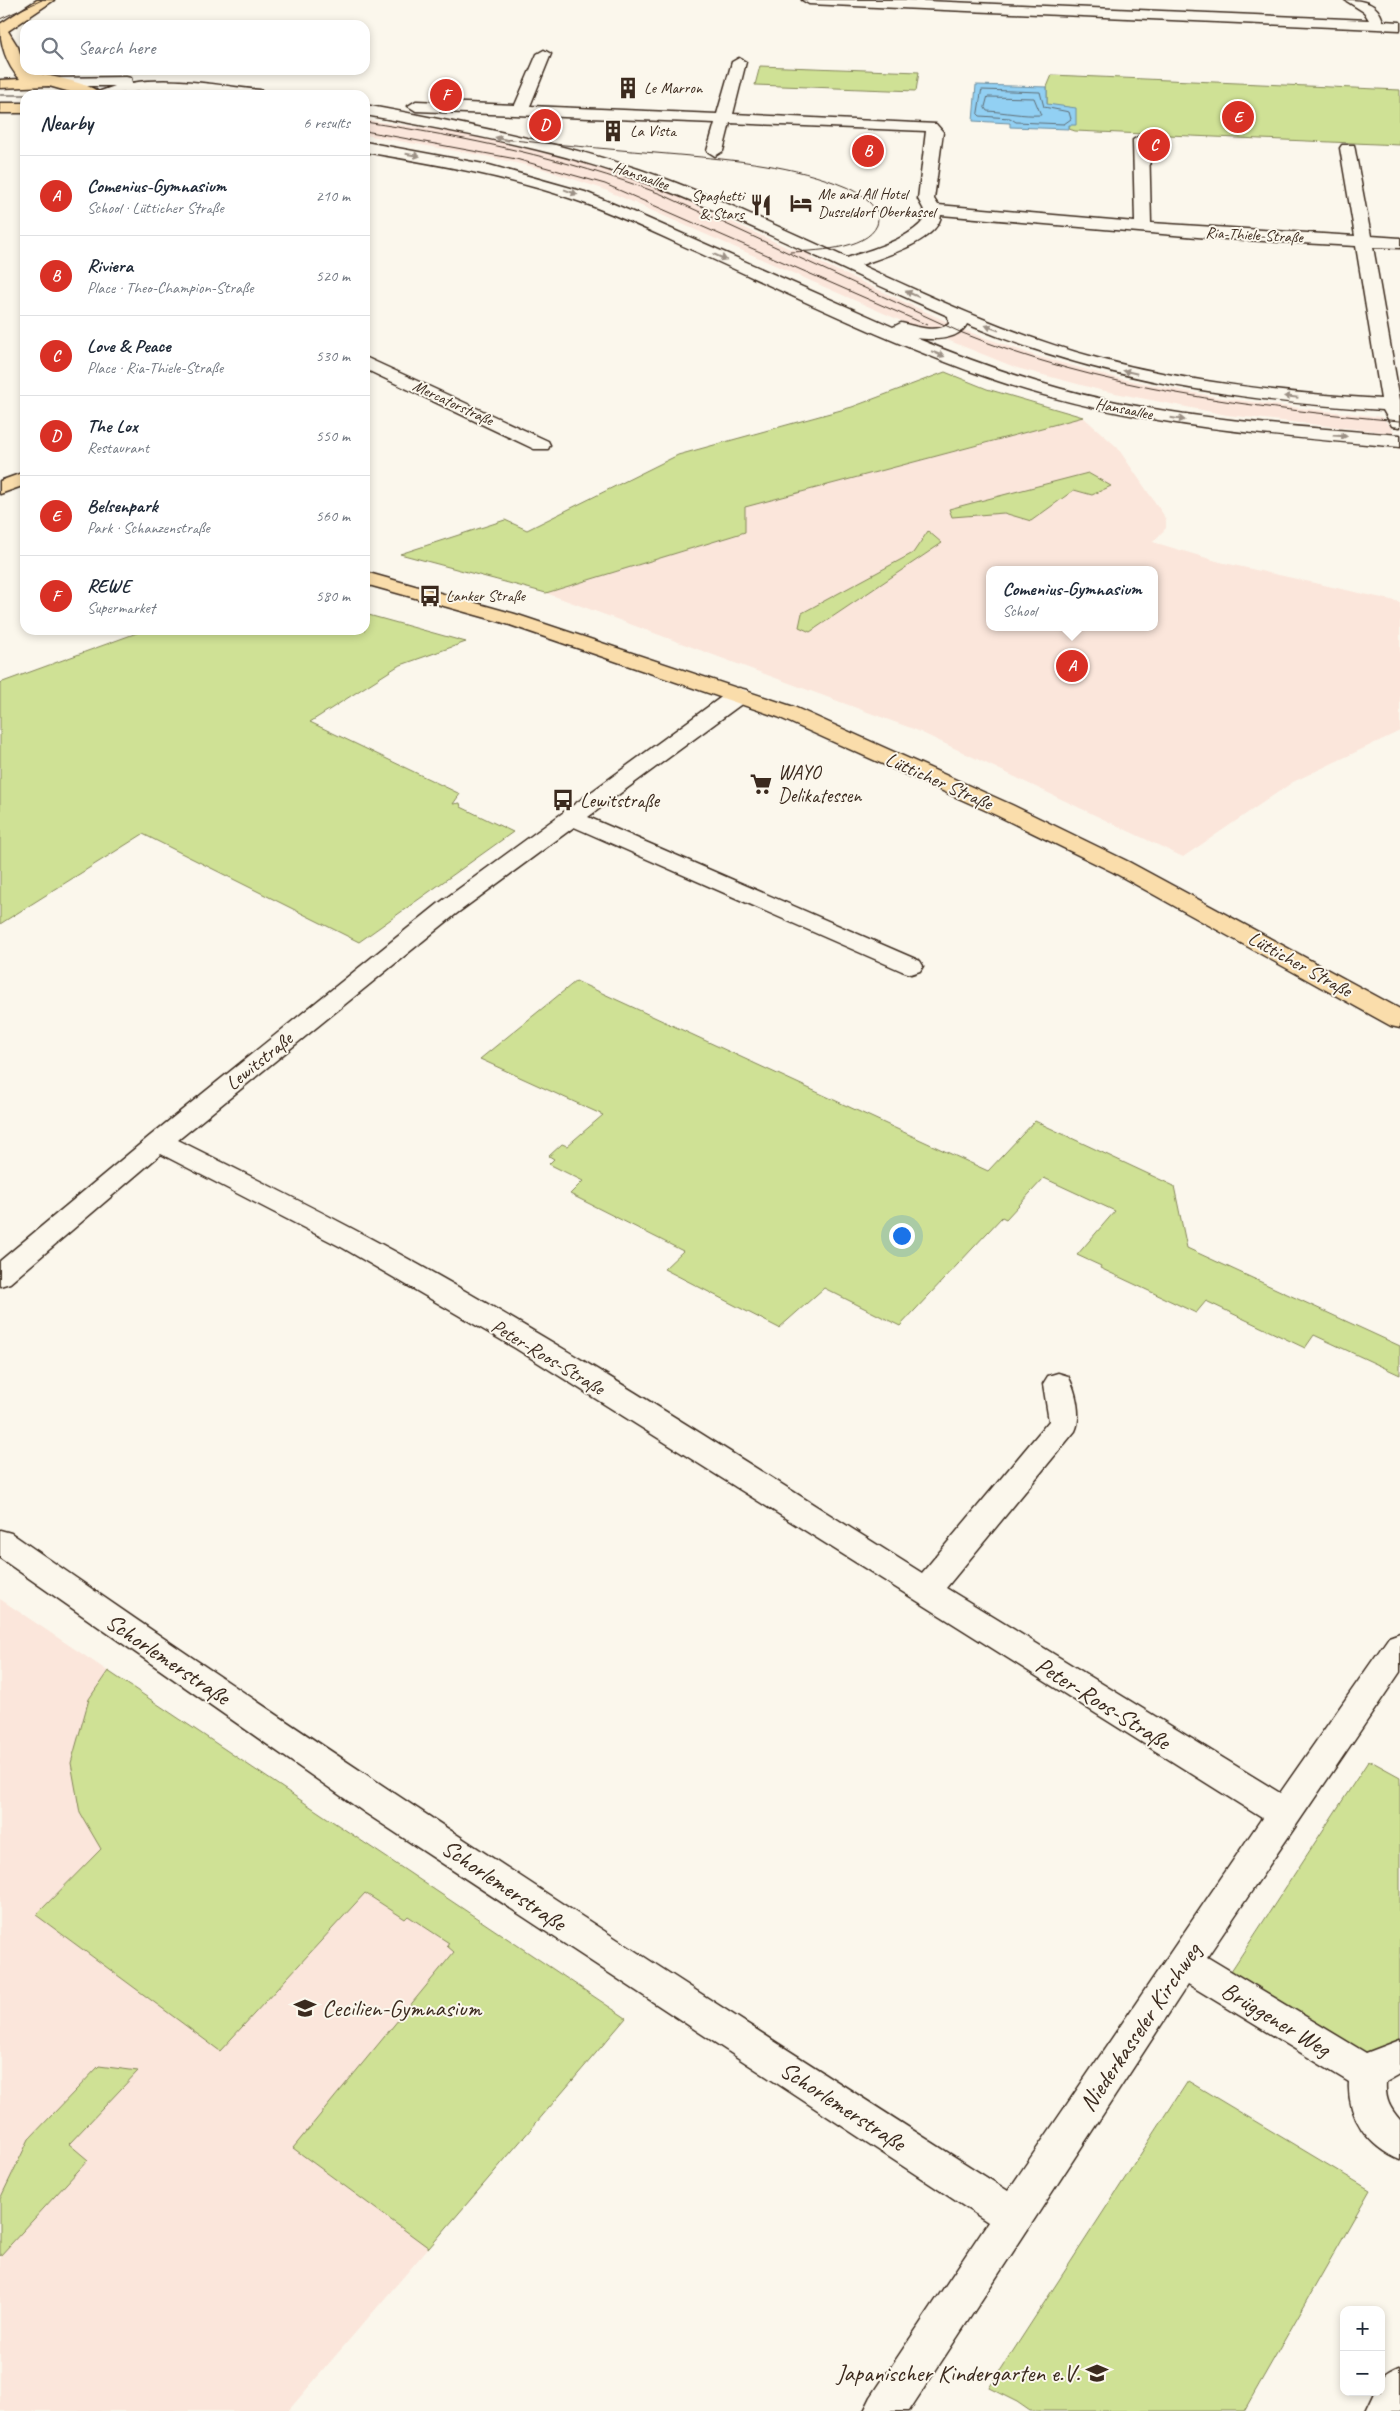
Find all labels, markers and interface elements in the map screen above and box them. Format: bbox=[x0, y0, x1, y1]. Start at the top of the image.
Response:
search box bbox=[20, 20, 370, 75]
icon: search bbox=[38, 34, 66, 62]
text: Search here bbox=[78, 36, 155, 60]
building icon: Le Marron bbox=[615, 75, 641, 101]
pin: F bbox=[430, 76, 462, 114]
place label: Le Marron bbox=[644, 78, 703, 98]
pin: E bbox=[1222, 98, 1254, 136]
pin: D bbox=[529, 106, 561, 144]
text: Nearby bbox=[40, 110, 93, 136]
text: 6 results bbox=[303, 113, 350, 133]
building icon: La Vista bbox=[600, 118, 626, 144]
place label: La Vista bbox=[630, 121, 677, 141]
pin: C bbox=[1138, 126, 1170, 164]
pin: B bbox=[852, 132, 884, 170]
one-way arrow bbox=[495, 134, 510, 142]
one-way arrow bbox=[405, 152, 421, 160]
street label: Hansaallee bbox=[611, 157, 673, 195]
text: Comenius-Gymnasium bbox=[87, 174, 226, 198]
place label: Me and All Hotel Dusseldorf Oberkassel bbox=[818, 184, 938, 222]
text: A bbox=[52, 186, 60, 206]
text: 210 m bbox=[316, 186, 350, 206]
place label: Spaghetti & Stars bbox=[691, 186, 746, 224]
one-way arrow bbox=[564, 188, 579, 196]
hotel icon: Me and All Hotel Dusseldorf Oberkassel bbox=[788, 190, 814, 216]
restaurant icon: Spaghetti & Stars bbox=[748, 192, 774, 218]
text: School · Lütticher Straße bbox=[87, 198, 224, 218]
street label: Ria-Thiele-Straße bbox=[1205, 222, 1305, 248]
one-way arrow bbox=[713, 253, 727, 261]
text: Riviera bbox=[87, 254, 133, 278]
text: B bbox=[52, 266, 60, 286]
text: 520 m bbox=[316, 266, 350, 286]
text: Place · Theo-Champion-Straße bbox=[87, 278, 254, 298]
one-way arrow bbox=[905, 289, 920, 298]
one-way arrow bbox=[985, 324, 1000, 331]
text: Love & Peace bbox=[87, 334, 171, 358]
text: C bbox=[52, 346, 60, 366]
text: 530 m bbox=[316, 346, 350, 366]
one-way arrow bbox=[931, 350, 945, 358]
text: Place · Ria-Thiele-Straße bbox=[87, 358, 223, 378]
one-way arrow bbox=[1123, 368, 1138, 376]
street label: Mercatorstraße bbox=[410, 376, 498, 431]
one-way arrow bbox=[1282, 393, 1298, 401]
street label: Hansaallee bbox=[1094, 394, 1156, 425]
text: The Lox bbox=[87, 414, 138, 438]
one-way arrow bbox=[1171, 416, 1187, 424]
text: D bbox=[51, 426, 61, 446]
text: 550 m bbox=[316, 426, 350, 446]
one-way arrow bbox=[1332, 433, 1348, 441]
text: Restaurant bbox=[87, 438, 149, 458]
text: Belsenpark bbox=[87, 494, 158, 518]
text: E bbox=[52, 506, 60, 526]
text: 560 m bbox=[316, 506, 350, 526]
text: Park · Schanzenstraße bbox=[87, 518, 210, 538]
popup bbox=[986, 566, 1158, 631]
text: REWE bbox=[87, 574, 131, 598]
text: Comenius-Gymnasium bbox=[1002, 577, 1142, 601]
bus stop icon: Lanker Straße bbox=[417, 583, 443, 609]
text: F bbox=[52, 586, 60, 606]
text: 580 m bbox=[316, 586, 350, 606]
place label: Lanker Straße bbox=[446, 586, 527, 606]
text: Supermarket bbox=[87, 598, 155, 618]
text: School bbox=[1002, 601, 1037, 621]
pin: A bbox=[1056, 647, 1088, 685]
street label: Lütticher Straße bbox=[882, 746, 998, 816]
place label: WAYO Delikatessen bbox=[778, 760, 862, 808]
supermarket icon: WAYO Delikatessen bbox=[748, 771, 774, 797]
bus stop icon: Lewitstraße bbox=[550, 787, 576, 813]
place label: Lewitstraße bbox=[580, 788, 661, 813]
street label: Lütticher Straße bbox=[1244, 925, 1357, 1003]
street label: Lewitstraße bbox=[220, 1025, 299, 1096]
your location bbox=[889, 1223, 915, 1249]
street label: Peter-Roos-Straße bbox=[487, 1313, 610, 1401]
street label: Schorlemerstraße bbox=[100, 1606, 238, 1713]
street label: Peter-Roos-Straße bbox=[1030, 1650, 1178, 1757]
street label: Schorlemerstraße bbox=[436, 1832, 574, 1939]
street label: Niederkasseler Kirchweg bbox=[1073, 1936, 1208, 2117]
street label: Brüggener Weg bbox=[1216, 1975, 1338, 2064]
place label: Cecilien-Gymnasium bbox=[322, 1993, 483, 2023]
school or university icon: Cecilien-Gymnasium bbox=[292, 1995, 318, 2021]
street label: Schorlemerstraße bbox=[775, 2054, 913, 2159]
map controls bbox=[1340, 2306, 1385, 2396]
button: + bbox=[1340, 2306, 1385, 2351]
button: − bbox=[1340, 2351, 1385, 2396]
place label: Japanischer Kindergarten e.V. bbox=[835, 2358, 1080, 2388]
school or university icon: Japanischer Kindergarten e.V. bbox=[1084, 2360, 1110, 2386]

